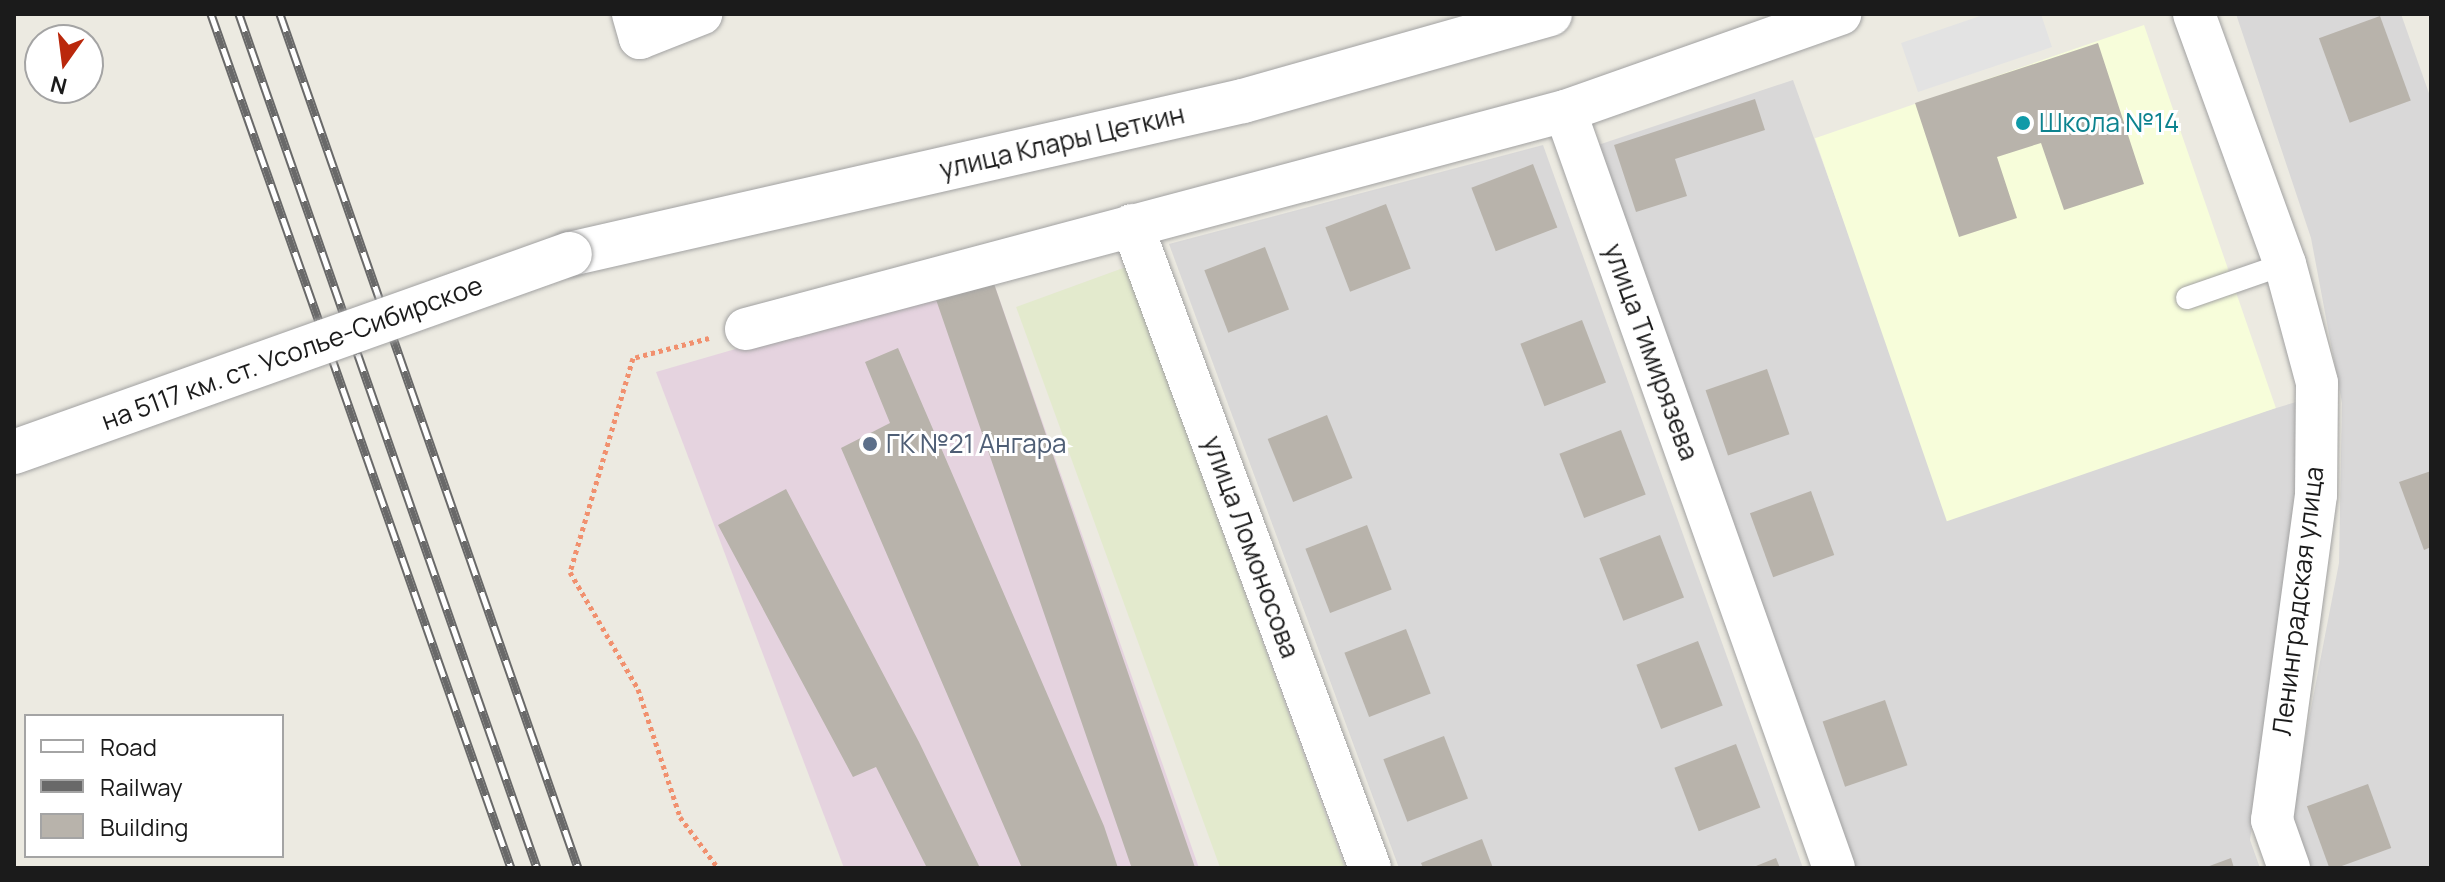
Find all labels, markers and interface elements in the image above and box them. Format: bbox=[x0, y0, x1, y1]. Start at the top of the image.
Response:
north arrow bbox=[24, 24, 104, 104]
text: N bbox=[47, 69, 70, 102]
street label: улица Клары Цеткин bbox=[937, 99, 1187, 185]
place label: Школа №14 bbox=[2039, 107, 2179, 139]
marker: Школа №14 bbox=[2014, 114, 2032, 132]
street label: улица Тимирязева bbox=[1597, 239, 1705, 465]
street label: на 5117 км. ст. Усолье-Сибирское bbox=[97, 269, 487, 437]
place label: ГК №21 Ангара bbox=[886, 428, 1067, 460]
street label: улица Ломоносова bbox=[1196, 432, 1306, 662]
marker: ГК №21 Ангара bbox=[861, 435, 879, 453]
street label: Ленинградская улица bbox=[2266, 465, 2330, 737]
legend bbox=[24, 714, 284, 858]
text: Road bbox=[100, 730, 157, 763]
text: Railway bbox=[100, 770, 183, 803]
text: Building bbox=[100, 810, 188, 843]

